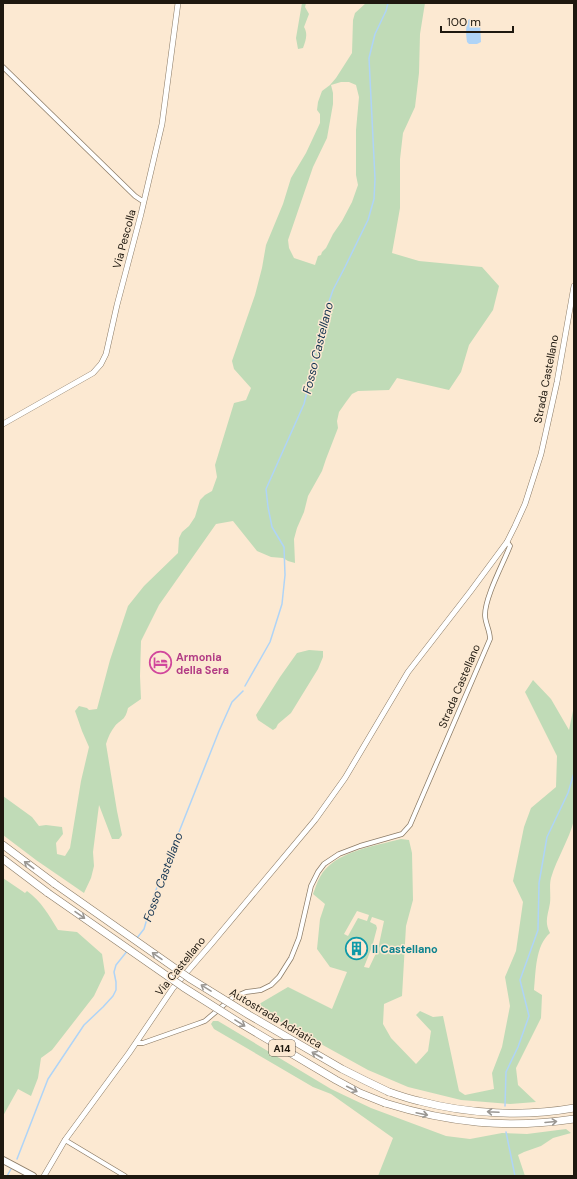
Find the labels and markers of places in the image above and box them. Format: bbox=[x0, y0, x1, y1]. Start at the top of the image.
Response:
hotel icon: Armonia della Sera bbox=[148, 650, 174, 676]
place label: Armonia della Sera bbox=[176, 650, 229, 677]
building icon: Il Castellano bbox=[343, 936, 369, 962]
place label: Il Castellano bbox=[372, 942, 438, 956]

